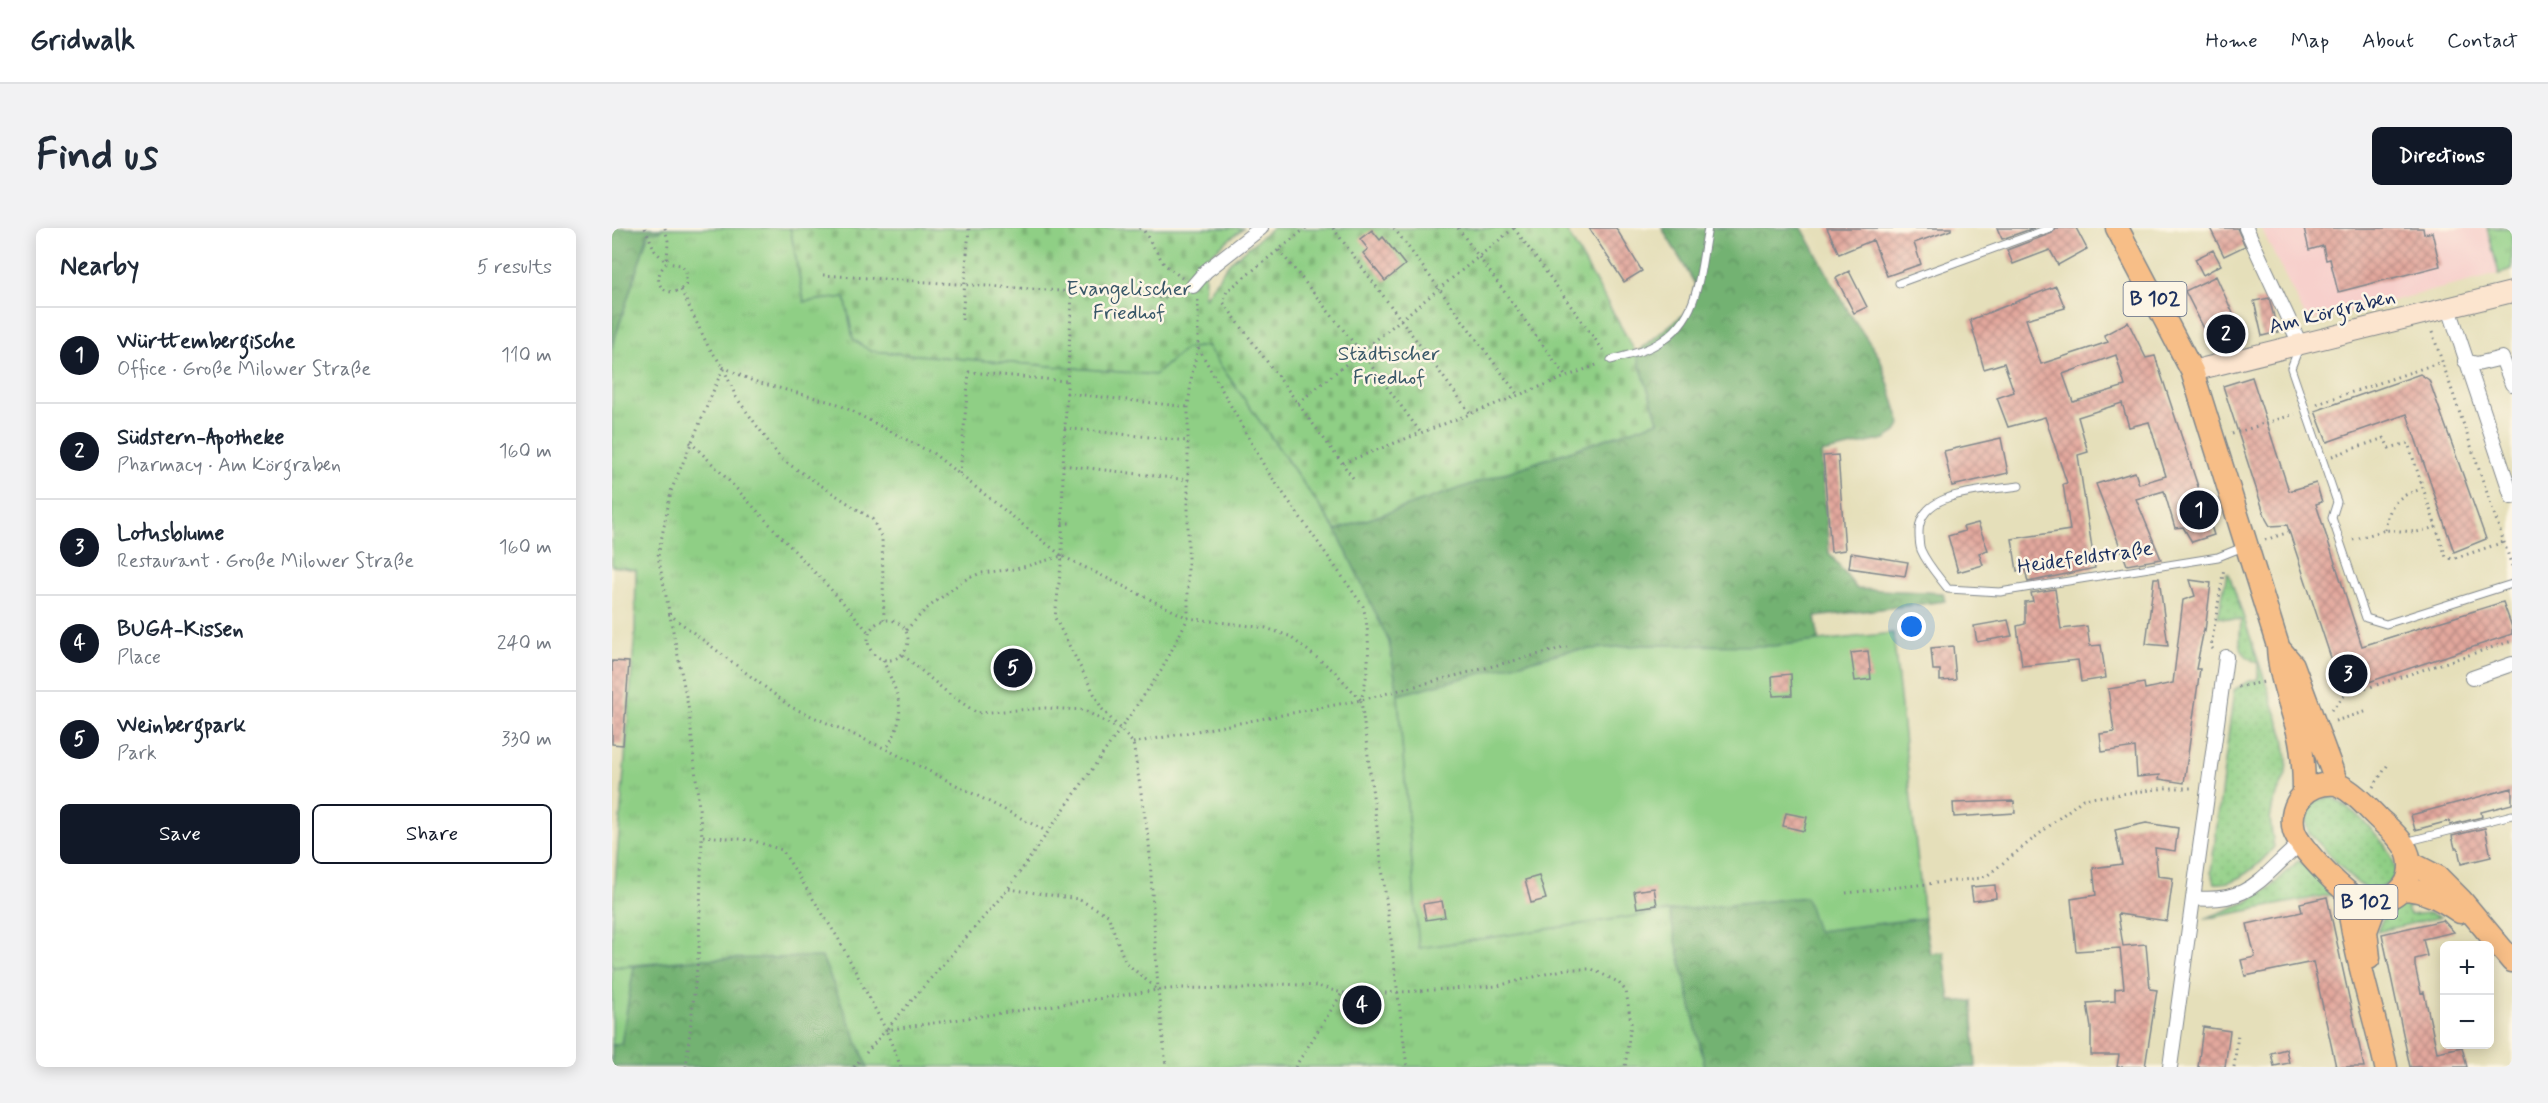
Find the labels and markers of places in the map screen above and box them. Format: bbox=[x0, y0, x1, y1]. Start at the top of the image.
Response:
pin: 2 bbox=[2206, 312, 2246, 356]
pin: 1 bbox=[2180, 488, 2218, 532]
pin: 5 bbox=[994, 646, 1032, 690]
pin: 3 bbox=[2328, 652, 2368, 696]
pin: 4 bbox=[1342, 982, 1382, 1028]

